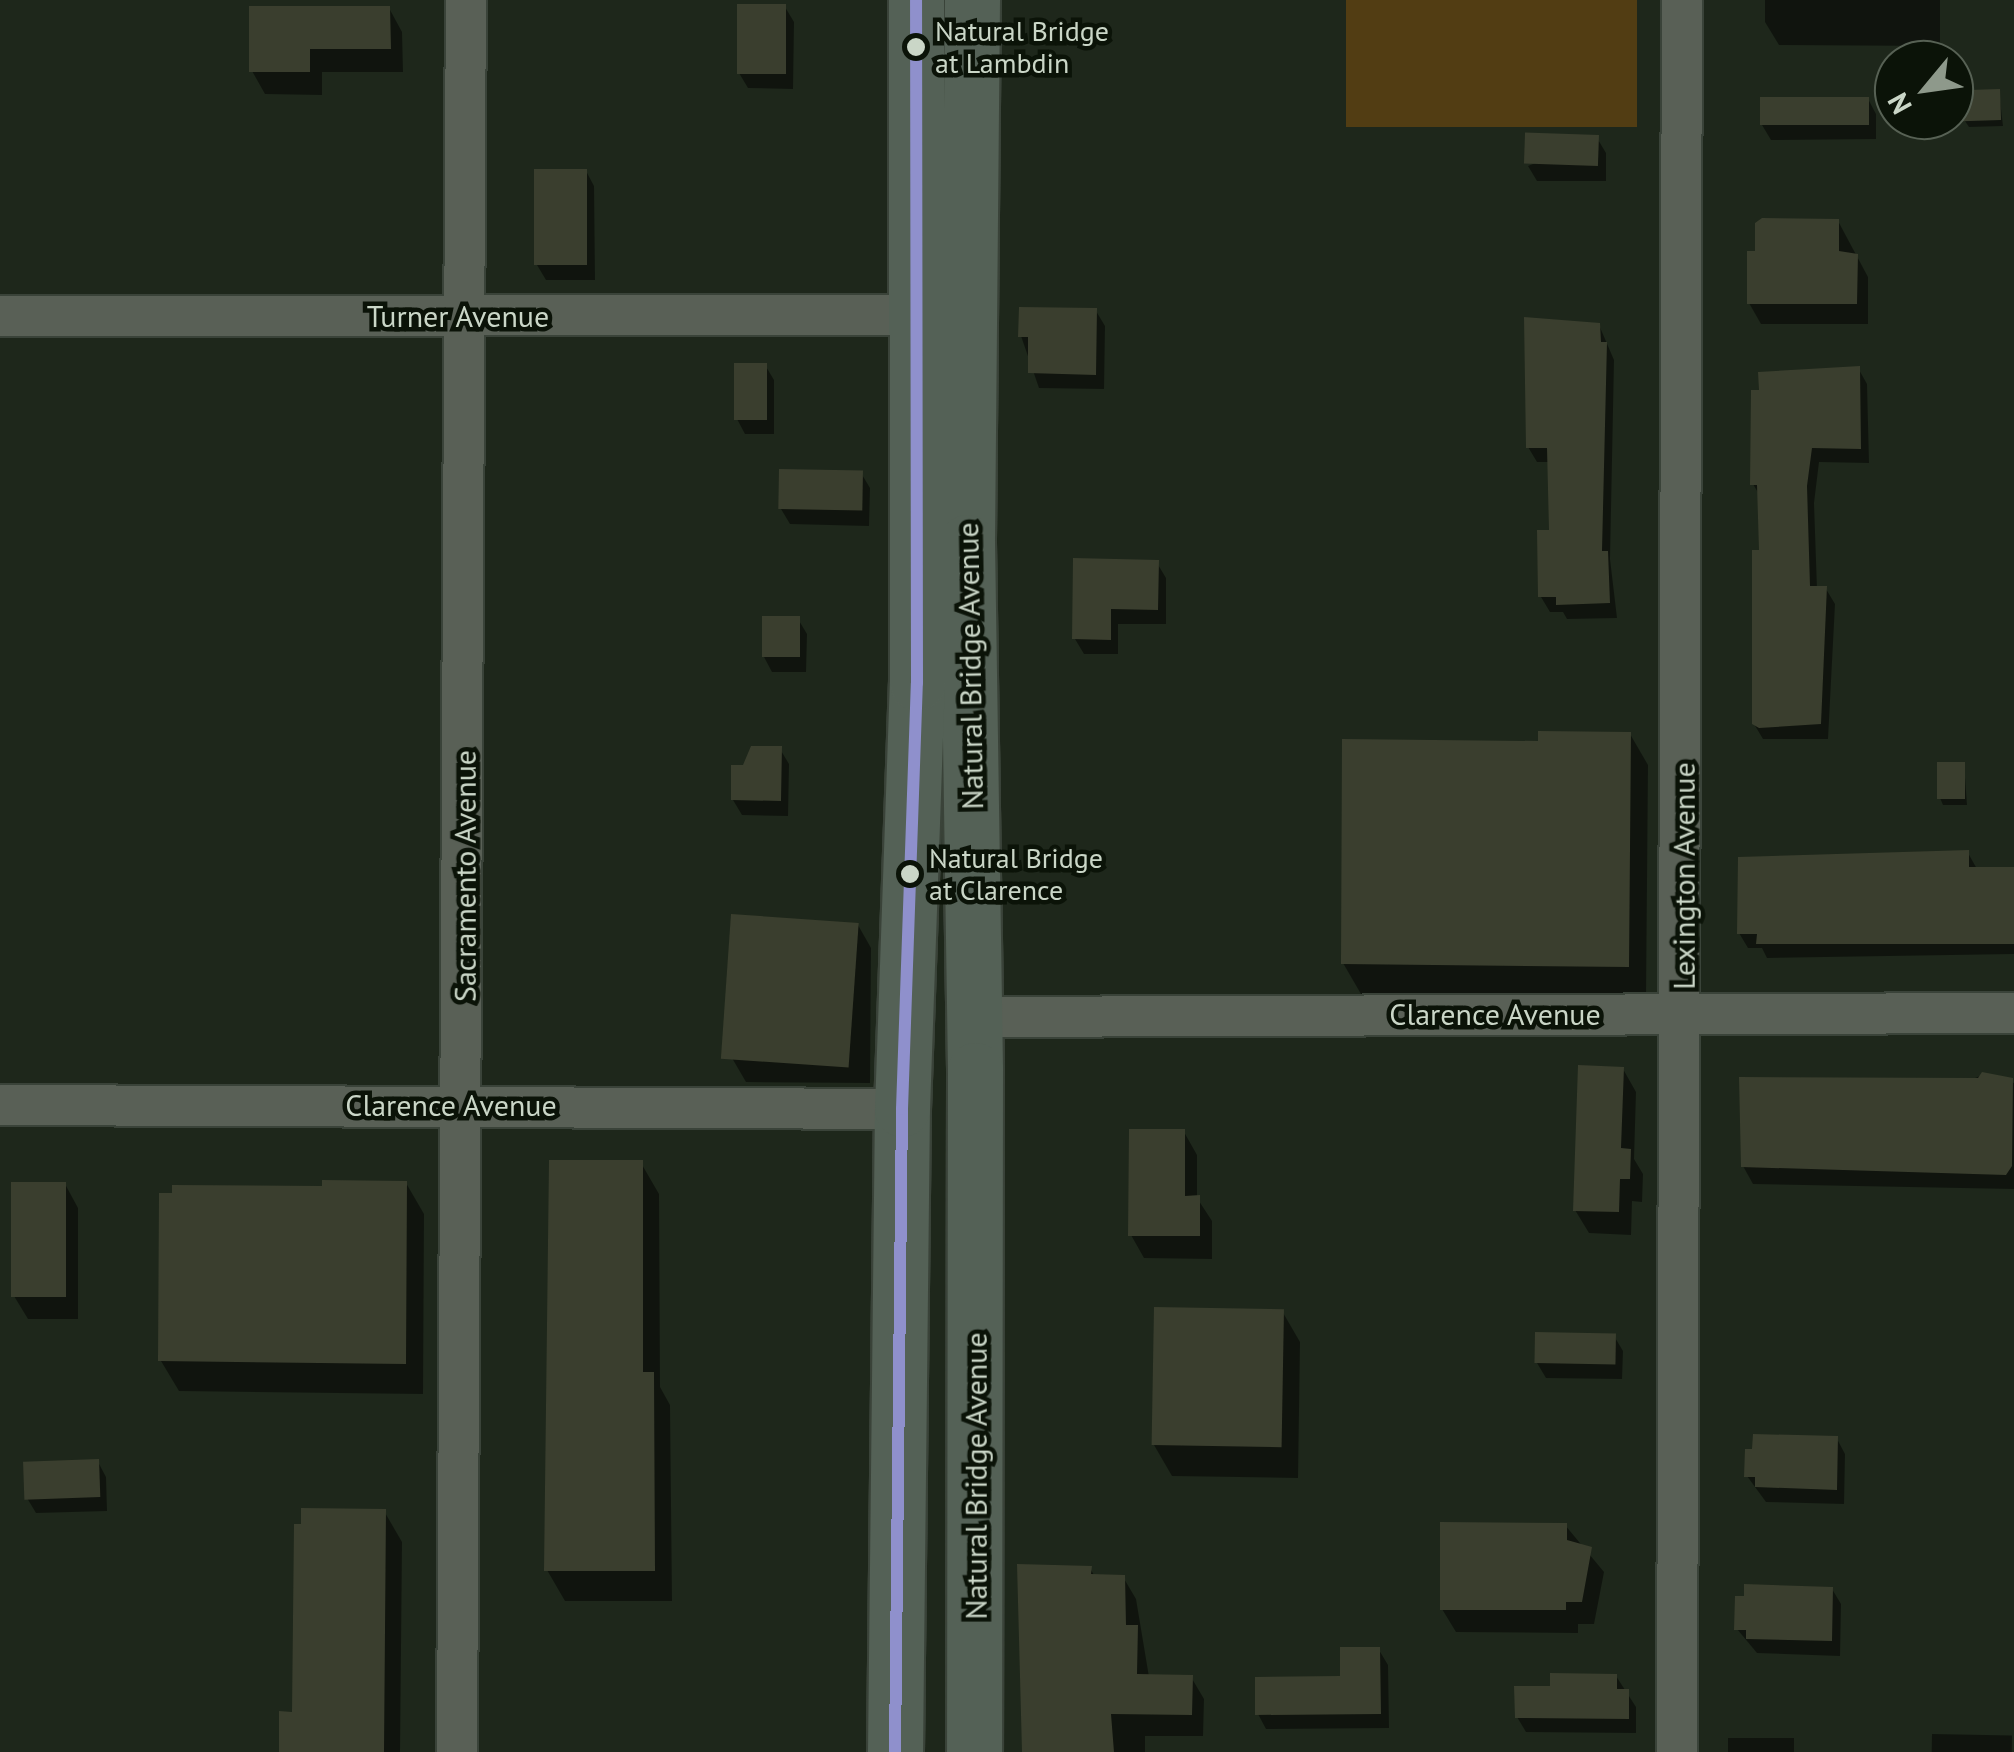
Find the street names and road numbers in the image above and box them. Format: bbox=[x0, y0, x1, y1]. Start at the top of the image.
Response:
street label: Turner Avenue bbox=[366, 298, 550, 334]
street label: Natural Bridge Avenue bbox=[949, 522, 991, 810]
street label: Sacramento Avenue bbox=[447, 749, 483, 1003]
street label: Lexington Avenue bbox=[1666, 762, 1702, 990]
street label: Clarence Avenue bbox=[1389, 996, 1601, 1032]
street label: Clarence Avenue bbox=[345, 1087, 557, 1123]
street label: Natural Bridge Avenue bbox=[958, 1332, 994, 1620]

